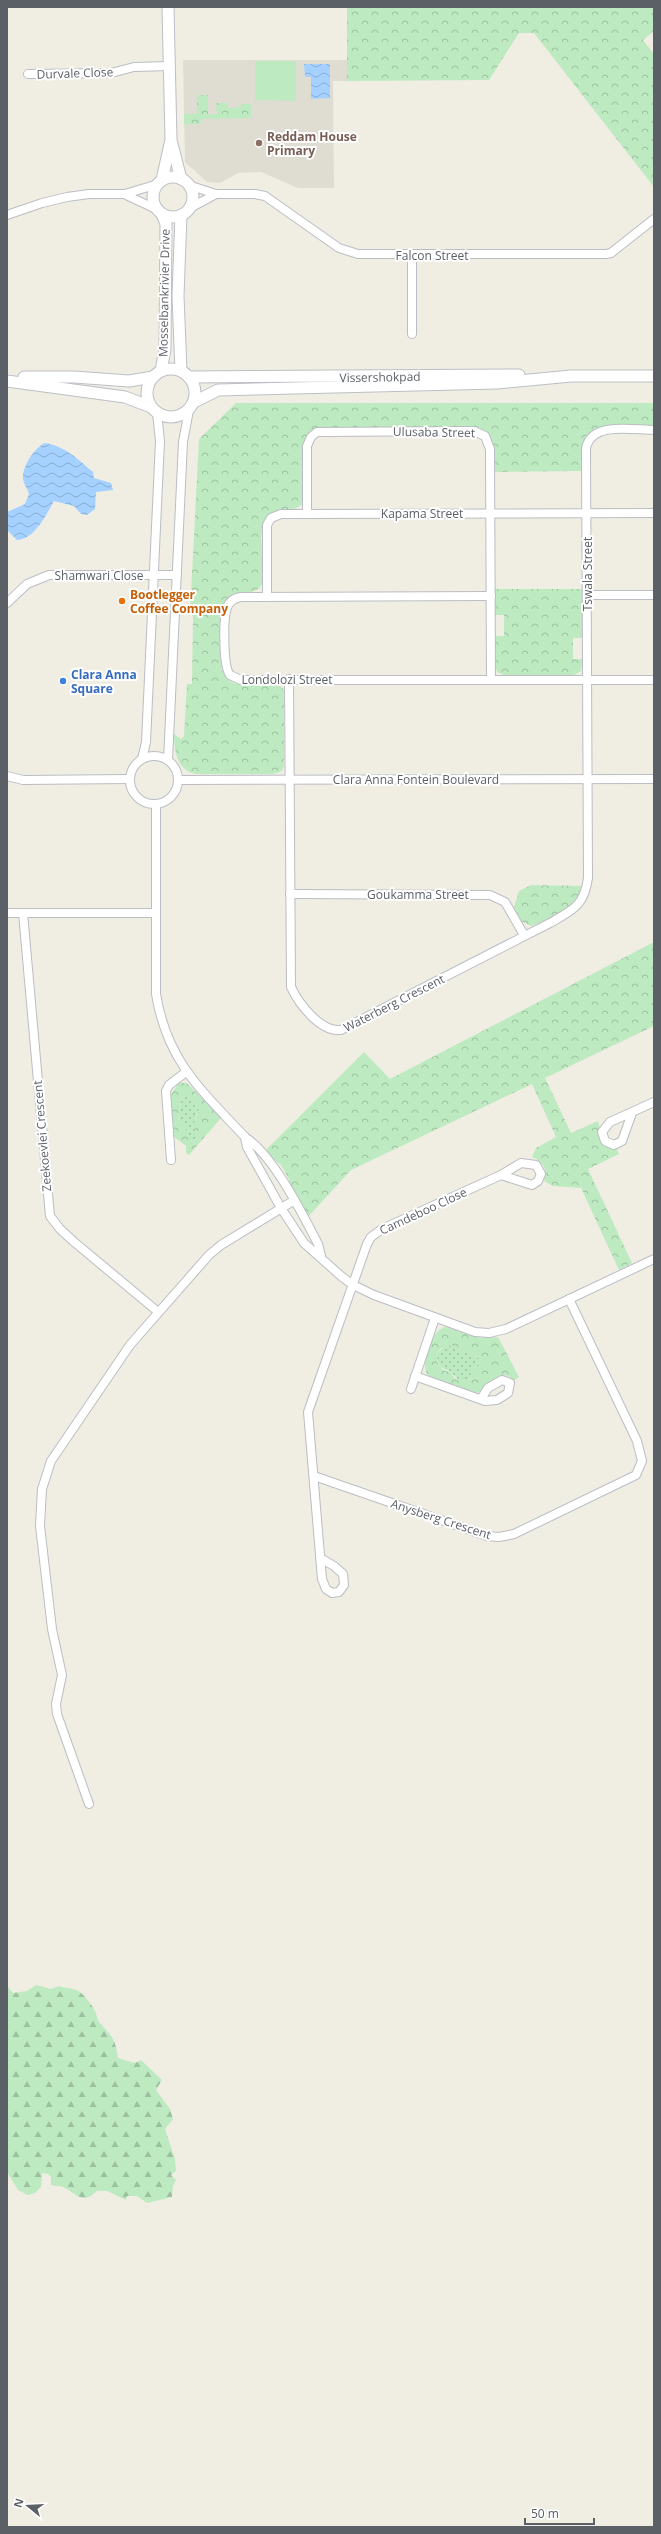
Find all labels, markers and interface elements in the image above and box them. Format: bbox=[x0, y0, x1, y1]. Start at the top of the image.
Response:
street label: Durvale Close bbox=[36, 63, 114, 83]
place label: Reddam House Primary bbox=[267, 128, 357, 159]
marker: Reddam House Primary bbox=[254, 138, 264, 148]
street label: Mosselbankrivier Drive bbox=[154, 229, 174, 357]
street label: Falcon Street bbox=[396, 247, 468, 264]
street label: Vissershokpad bbox=[339, 368, 421, 386]
street label: Ulusaba Street bbox=[393, 423, 475, 441]
street label: Kapama Street bbox=[381, 505, 463, 522]
street label: Tswala Street bbox=[579, 537, 596, 611]
street label: Shamwari Close bbox=[55, 567, 144, 584]
place label: Bootlegger Coffee Company bbox=[130, 586, 228, 617]
marker: Bootlegger Coffee Company bbox=[117, 596, 127, 606]
place label: Clara Anna Square bbox=[71, 666, 137, 697]
street label: Londolozi Street bbox=[242, 671, 332, 688]
marker: Clara Anna Square bbox=[58, 676, 68, 686]
street label: Clara Anna Fontein Boulevard bbox=[333, 771, 499, 788]
street label: Goukamma Street bbox=[367, 886, 469, 903]
street label: Waterberg Crescent bbox=[341, 970, 447, 1036]
street label: Zeekoevlei Crescent bbox=[29, 1080, 55, 1192]
street label: Camdeboo Close bbox=[377, 1183, 470, 1239]
street label: Anysberg Crescent bbox=[389, 1495, 493, 1543]
north arrow bbox=[8, 2486, 48, 2526]
text: N bbox=[9, 2496, 27, 2509]
scale bar bbox=[525, 2500, 594, 2526]
text: 50 m bbox=[531, 2505, 559, 2522]

